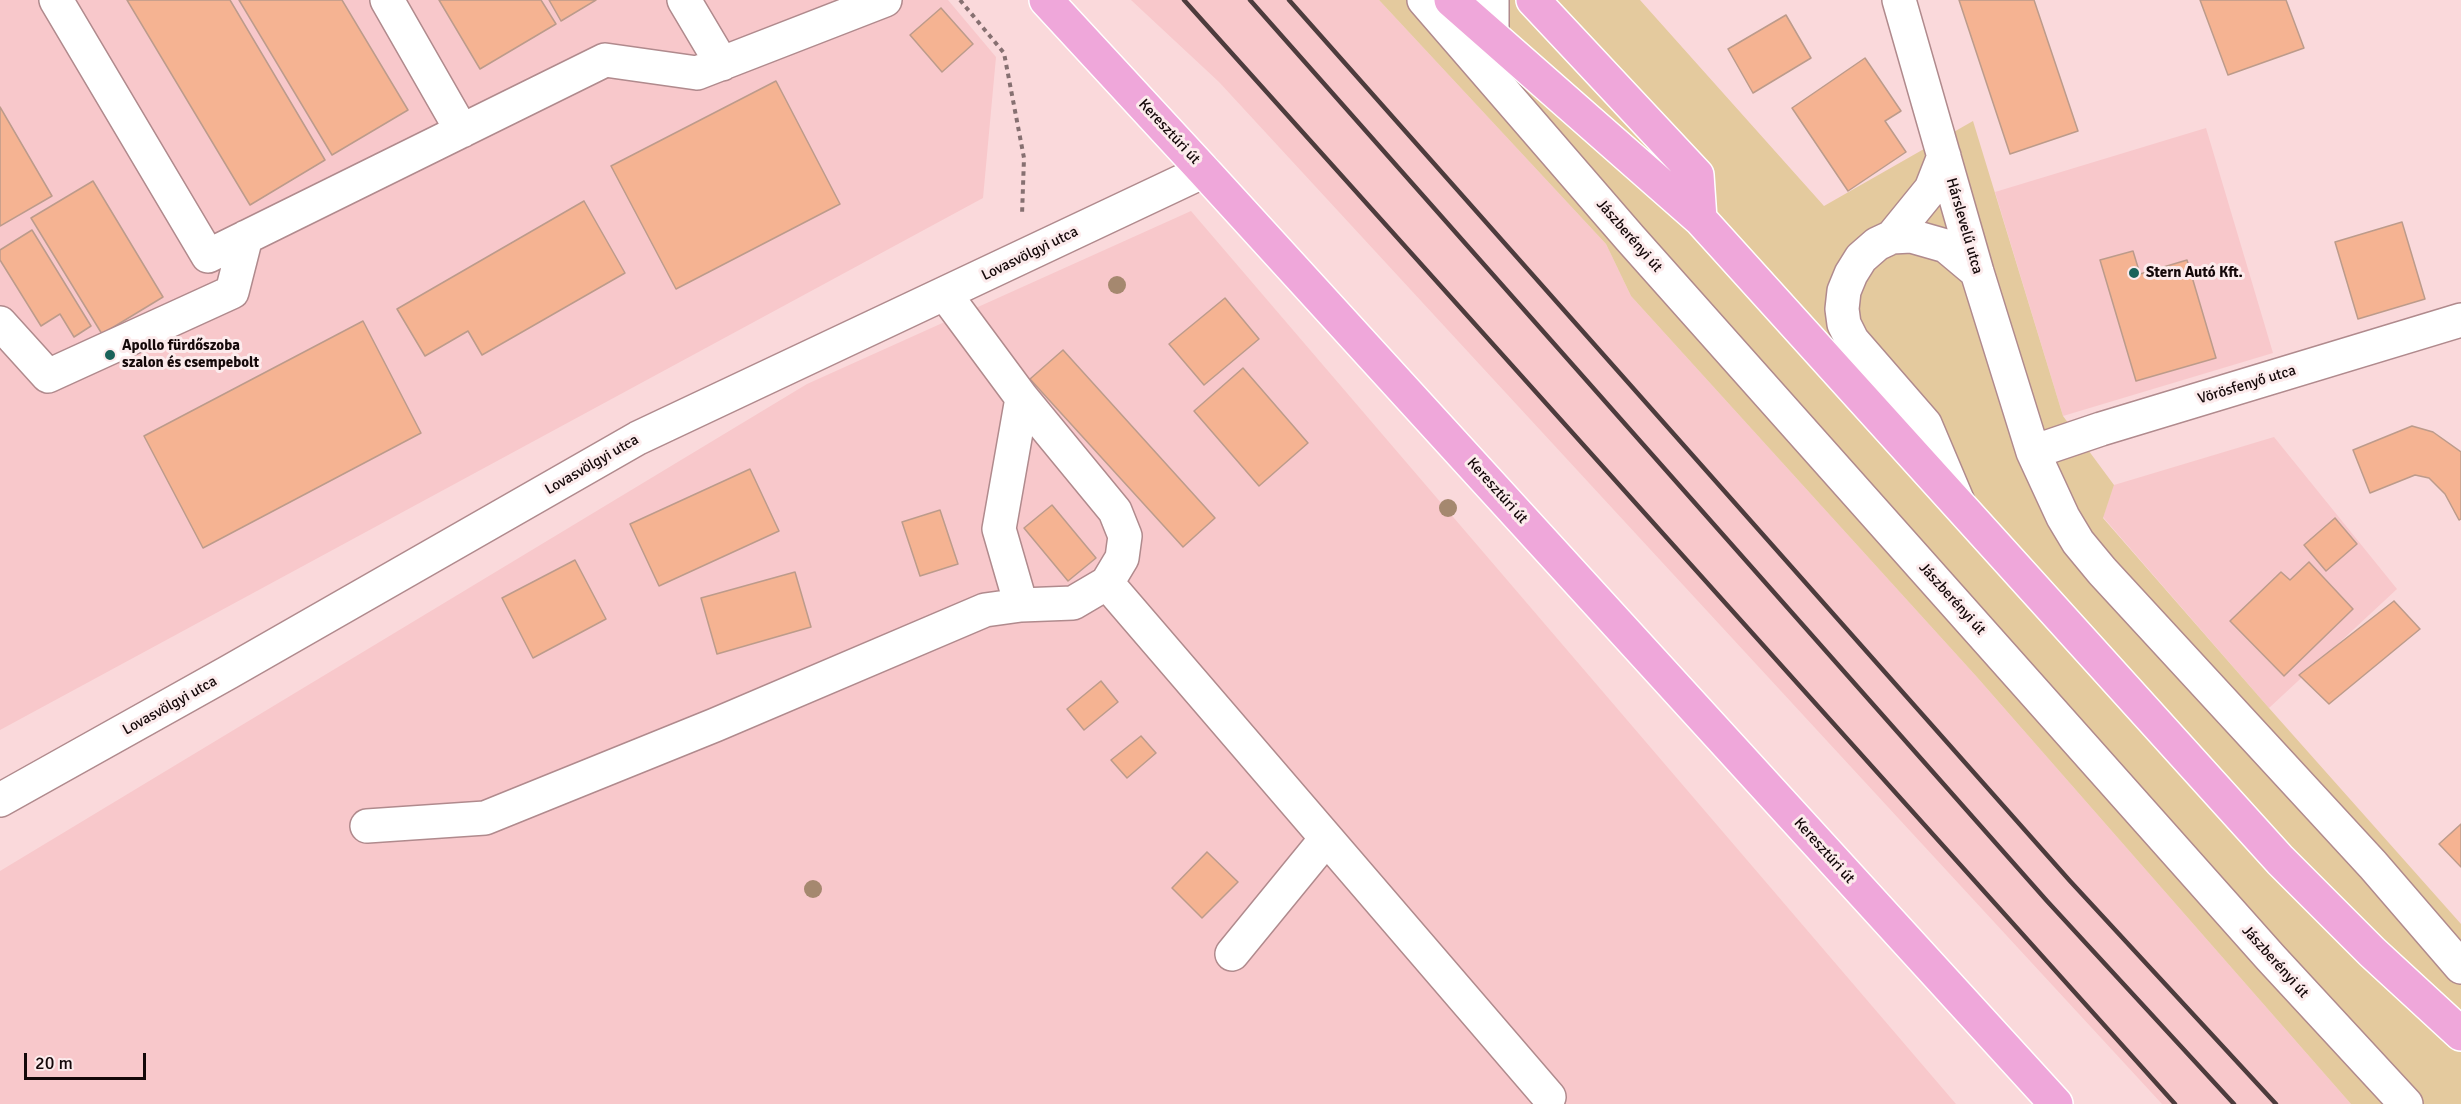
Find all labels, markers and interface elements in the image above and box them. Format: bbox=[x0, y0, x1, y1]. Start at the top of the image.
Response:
street label: Keresztúri út bbox=[1134, 96, 1204, 168]
street label: Hárslevelű utca bbox=[1942, 176, 1986, 276]
street label: Jászberényi út bbox=[1592, 196, 1666, 276]
street label: Lovasvölgyi utca bbox=[979, 223, 1081, 285]
place label: Stern Autó Kft. bbox=[2146, 264, 2243, 282]
marker: Stern Autó Kft. bbox=[2127, 266, 2141, 280]
place label: Apollo fürdőszoba szalon és csempebolt bbox=[122, 337, 259, 372]
marker: Apollo fürdőszoba szalon és csempebolt bbox=[103, 348, 117, 362]
street label: Vörösfenyő utca bbox=[2196, 362, 2298, 408]
street label: Lovasvölgyi utca bbox=[542, 431, 642, 499]
street label: Keresztúri út bbox=[1463, 454, 1531, 528]
street label: Jászberényi út bbox=[1915, 559, 1989, 639]
street label: Lovasvölgyi utca bbox=[120, 673, 220, 739]
street label: Keresztúri út bbox=[1790, 814, 1858, 888]
street label: Jászberényi út bbox=[2238, 922, 2312, 1002]
scale bar bbox=[27, 1041, 148, 1079]
text: 20 m bbox=[35, 1052, 73, 1074]

